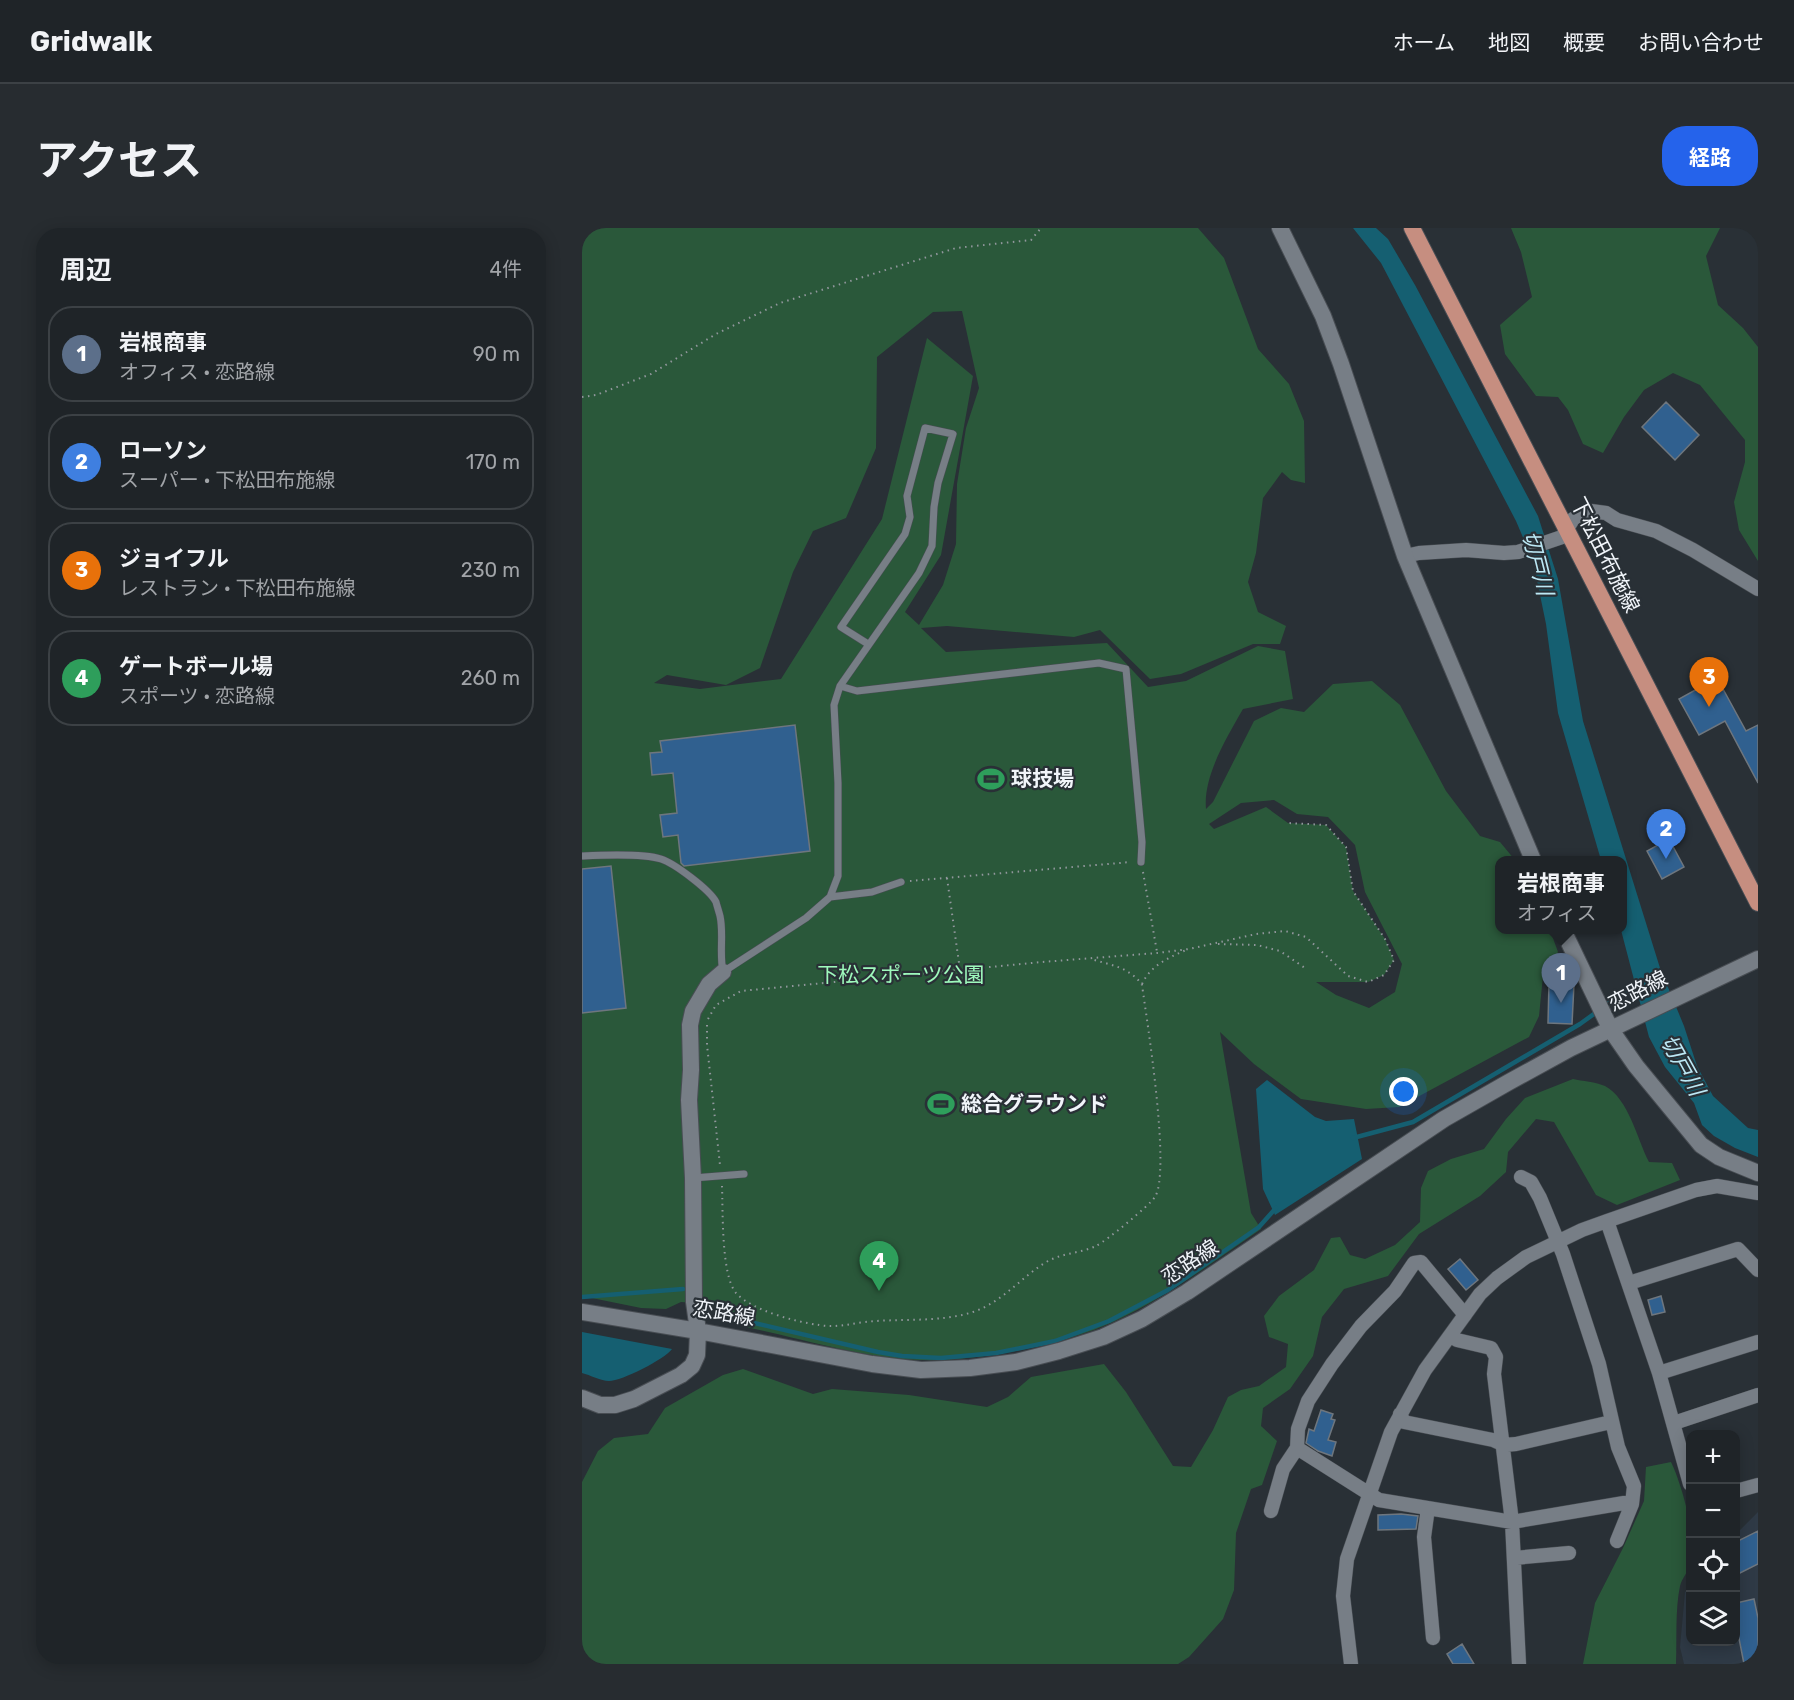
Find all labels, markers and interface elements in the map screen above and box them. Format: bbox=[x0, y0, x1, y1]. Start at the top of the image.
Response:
text: Gridwalk bbox=[30, 25, 152, 58]
text: ホーム bbox=[1393, 30, 1455, 55]
text: 地図 bbox=[1488, 30, 1530, 55]
text: 概要 bbox=[1563, 30, 1605, 55]
text: お問い合わせ bbox=[1638, 30, 1764, 55]
button: 経路 bbox=[1662, 126, 1758, 186]
text: アクセス bbox=[36, 136, 202, 186]
text: 周辺 bbox=[60, 255, 112, 286]
text: 4件 bbox=[490, 257, 522, 281]
text: 岩根商事 bbox=[119, 329, 207, 356]
text: 1 bbox=[77, 342, 86, 366]
text: 90 m bbox=[473, 342, 520, 366]
text: オフィス · 恋路線 bbox=[119, 360, 275, 384]
text: ローソン bbox=[119, 437, 207, 464]
text: 2 bbox=[75, 450, 88, 474]
text: 170 m bbox=[466, 450, 520, 474]
text: スーパー · 下松田布施線 bbox=[119, 468, 335, 492]
street label: 下松田布施線 bbox=[1566, 493, 1645, 617]
water label: 切戸川 bbox=[1516, 528, 1559, 600]
text: ジョイフル bbox=[119, 545, 229, 572]
text: 3 bbox=[75, 558, 88, 582]
text: 230 m bbox=[461, 558, 520, 582]
text: レストラン · 下松田布施線 bbox=[119, 576, 355, 600]
text: ゲートボール場 bbox=[119, 653, 273, 680]
pin: 3 bbox=[1690, 658, 1728, 707]
text: 4 bbox=[75, 666, 88, 690]
text: 260 m bbox=[461, 666, 520, 690]
text: スポーツ · 恋路線 bbox=[119, 684, 275, 708]
sports icon: 球技場 bbox=[976, 764, 1006, 794]
place label: 球技場 bbox=[1011, 766, 1074, 791]
pin: 2 bbox=[1646, 810, 1686, 859]
popup bbox=[1495, 856, 1627, 934]
text: 岩根商事 bbox=[1517, 870, 1605, 897]
text: オフィス bbox=[1517, 901, 1597, 925]
pin: 1 bbox=[1542, 954, 1580, 1003]
park label: 下松スポーツ公園 bbox=[817, 962, 985, 987]
street label: 恋路線 bbox=[1604, 965, 1672, 1016]
water label: 切戸川 bbox=[1655, 1030, 1711, 1102]
your location bbox=[1389, 1077, 1418, 1106]
sports icon: 総合グラウンド bbox=[926, 1089, 956, 1119]
place label: 総合グラウンド bbox=[961, 1091, 1108, 1116]
street label: 恋路線 bbox=[1157, 1234, 1223, 1289]
pin: 4 bbox=[860, 1242, 898, 1291]
street label: 恋路線 bbox=[691, 1295, 757, 1330]
map controls bbox=[1686, 1430, 1740, 1646]
button: + bbox=[1686, 1430, 1740, 1484]
button: − bbox=[1686, 1484, 1740, 1538]
button: locate bbox=[1686, 1538, 1740, 1592]
button: layers bbox=[1686, 1592, 1740, 1646]

